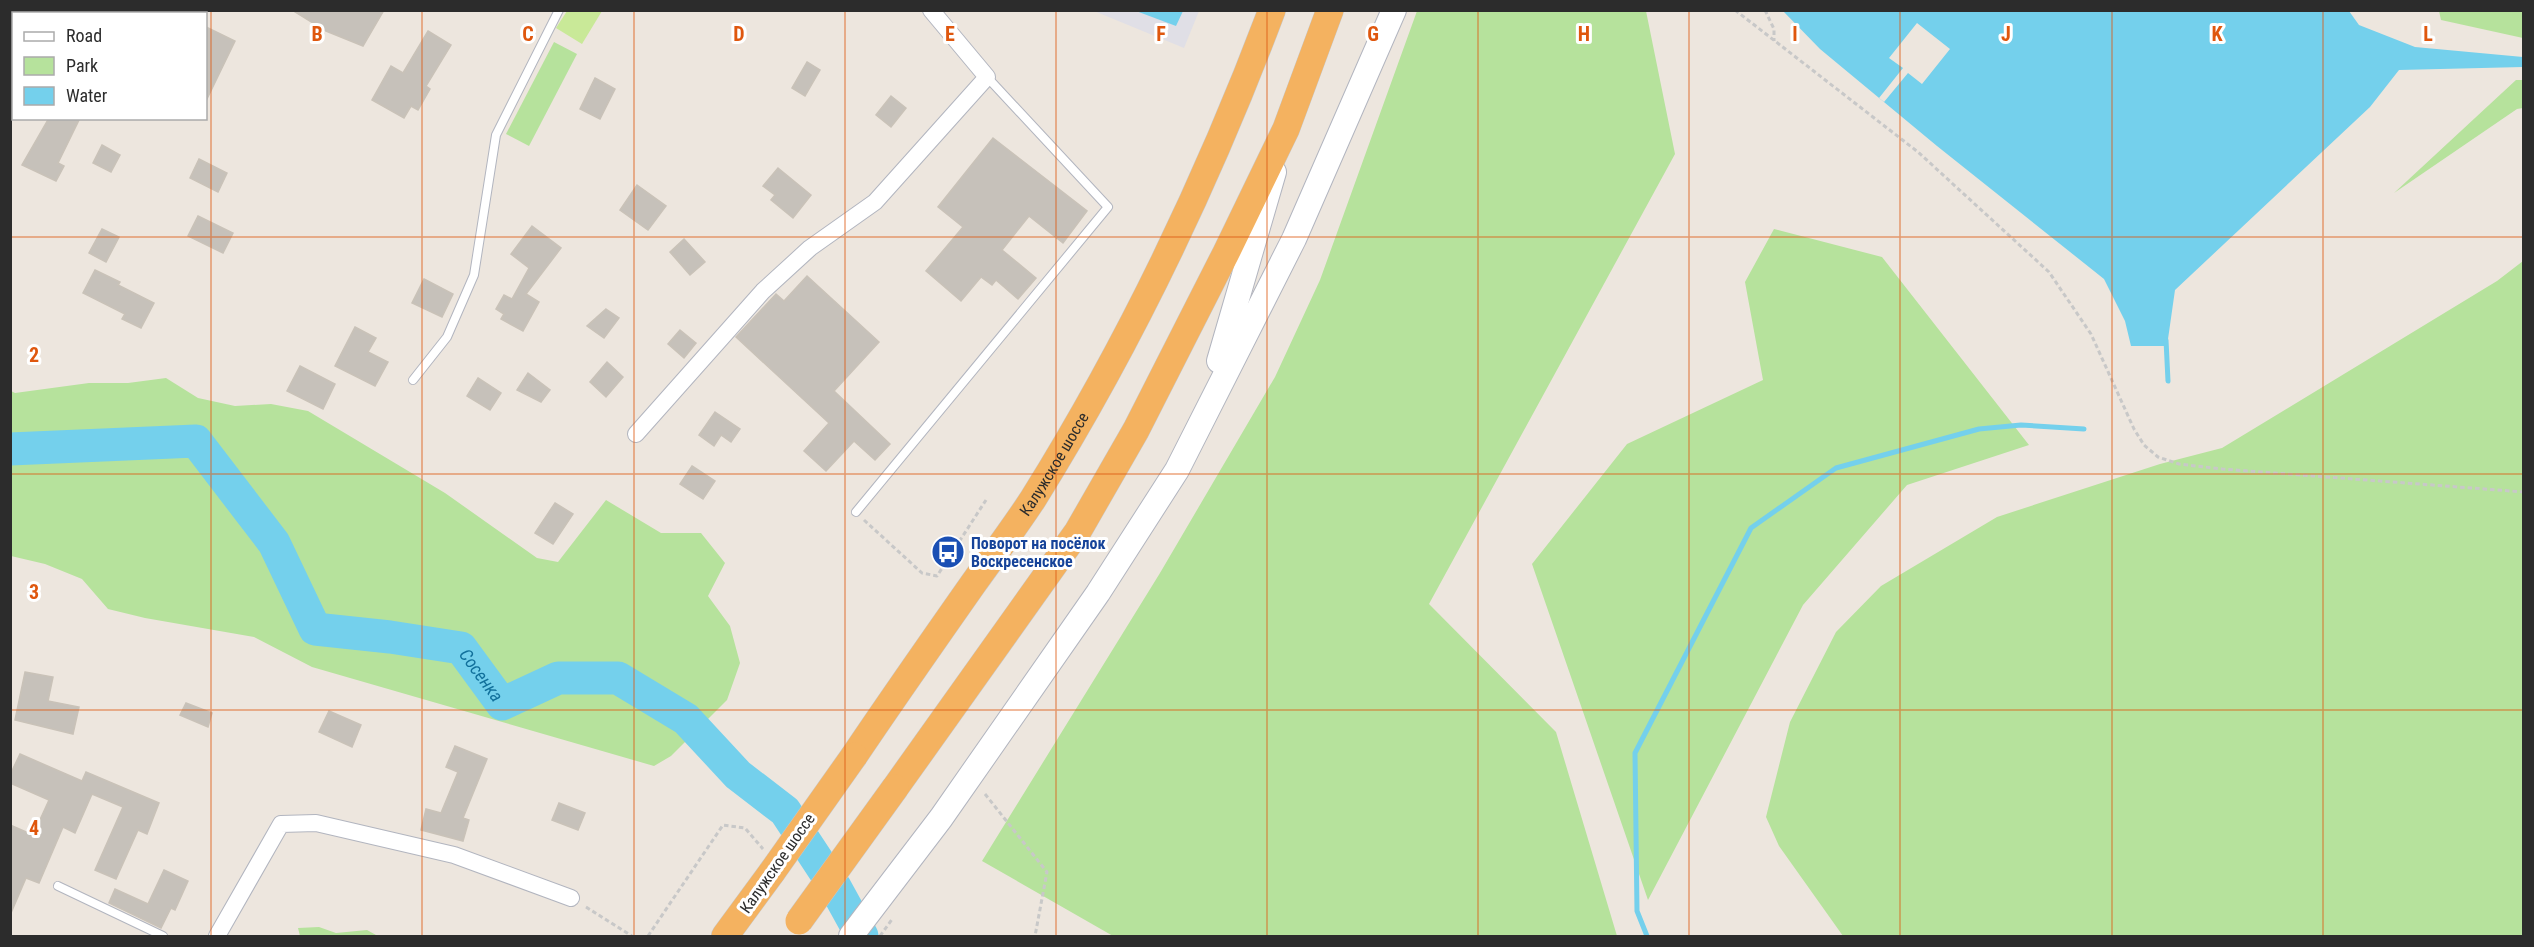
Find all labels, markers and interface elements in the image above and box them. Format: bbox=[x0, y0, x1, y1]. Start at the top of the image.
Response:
legend bbox=[12, 12, 207, 120]
text: B bbox=[311, 22, 323, 46]
text: C bbox=[522, 22, 534, 46]
text: D bbox=[733, 22, 745, 46]
text: E bbox=[945, 22, 955, 46]
text: F bbox=[1156, 22, 1166, 46]
text: G bbox=[1367, 22, 1379, 46]
text: H bbox=[1578, 22, 1590, 46]
text: I bbox=[1792, 22, 1798, 46]
text: J bbox=[2001, 22, 2011, 46]
text: K bbox=[2211, 22, 2223, 46]
text: L bbox=[2423, 22, 2433, 46]
text: Road bbox=[66, 25, 102, 46]
text: Park bbox=[66, 55, 98, 76]
text: Water bbox=[66, 85, 108, 106]
text: 2 bbox=[29, 343, 39, 367]
street label: Калужское шоссе bbox=[1016, 409, 1093, 520]
bus stop icon: Поворот на посёлок Воскресенское bbox=[930, 534, 966, 570]
place label: Поворот на посёлок Воскресенское bbox=[971, 534, 1106, 571]
text: 3 bbox=[29, 580, 39, 604]
water label: Сосенка bbox=[455, 644, 508, 706]
street label: Калужское шоссе bbox=[736, 810, 819, 917]
text: 4 bbox=[29, 816, 39, 840]

